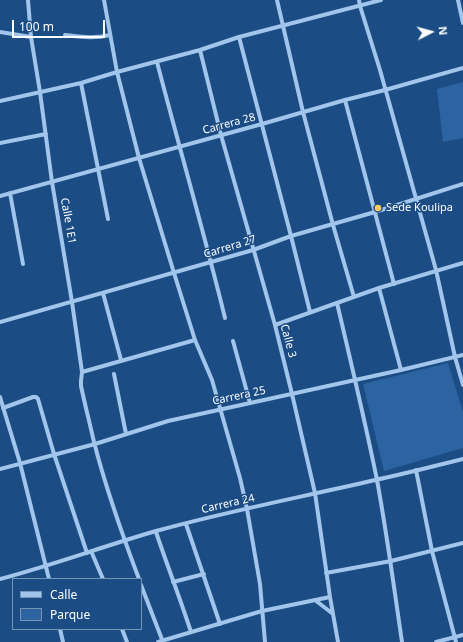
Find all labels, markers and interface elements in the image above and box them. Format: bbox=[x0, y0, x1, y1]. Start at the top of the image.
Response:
scale bar bbox=[14, 12, 107, 38]
north arrow bbox=[411, 12, 451, 52]
text: 100 m bbox=[19, 18, 54, 35]
text: N bbox=[436, 25, 451, 36]
street label: Carrera 28 bbox=[201, 111, 257, 137]
street label: Calle 1E1 bbox=[57, 197, 79, 245]
place label: Sede Koulipa bbox=[386, 201, 453, 215]
marker: Sede Koulipa bbox=[373, 203, 383, 213]
street label: Carrera 27 bbox=[202, 233, 258, 261]
street label: Calle 3 bbox=[277, 323, 299, 359]
street label: Carrera 25 bbox=[211, 384, 267, 408]
street label: Carrera 24 bbox=[200, 491, 256, 517]
legend bbox=[12, 578, 142, 630]
text: Calle bbox=[50, 586, 77, 603]
text: Parque bbox=[50, 606, 90, 623]

